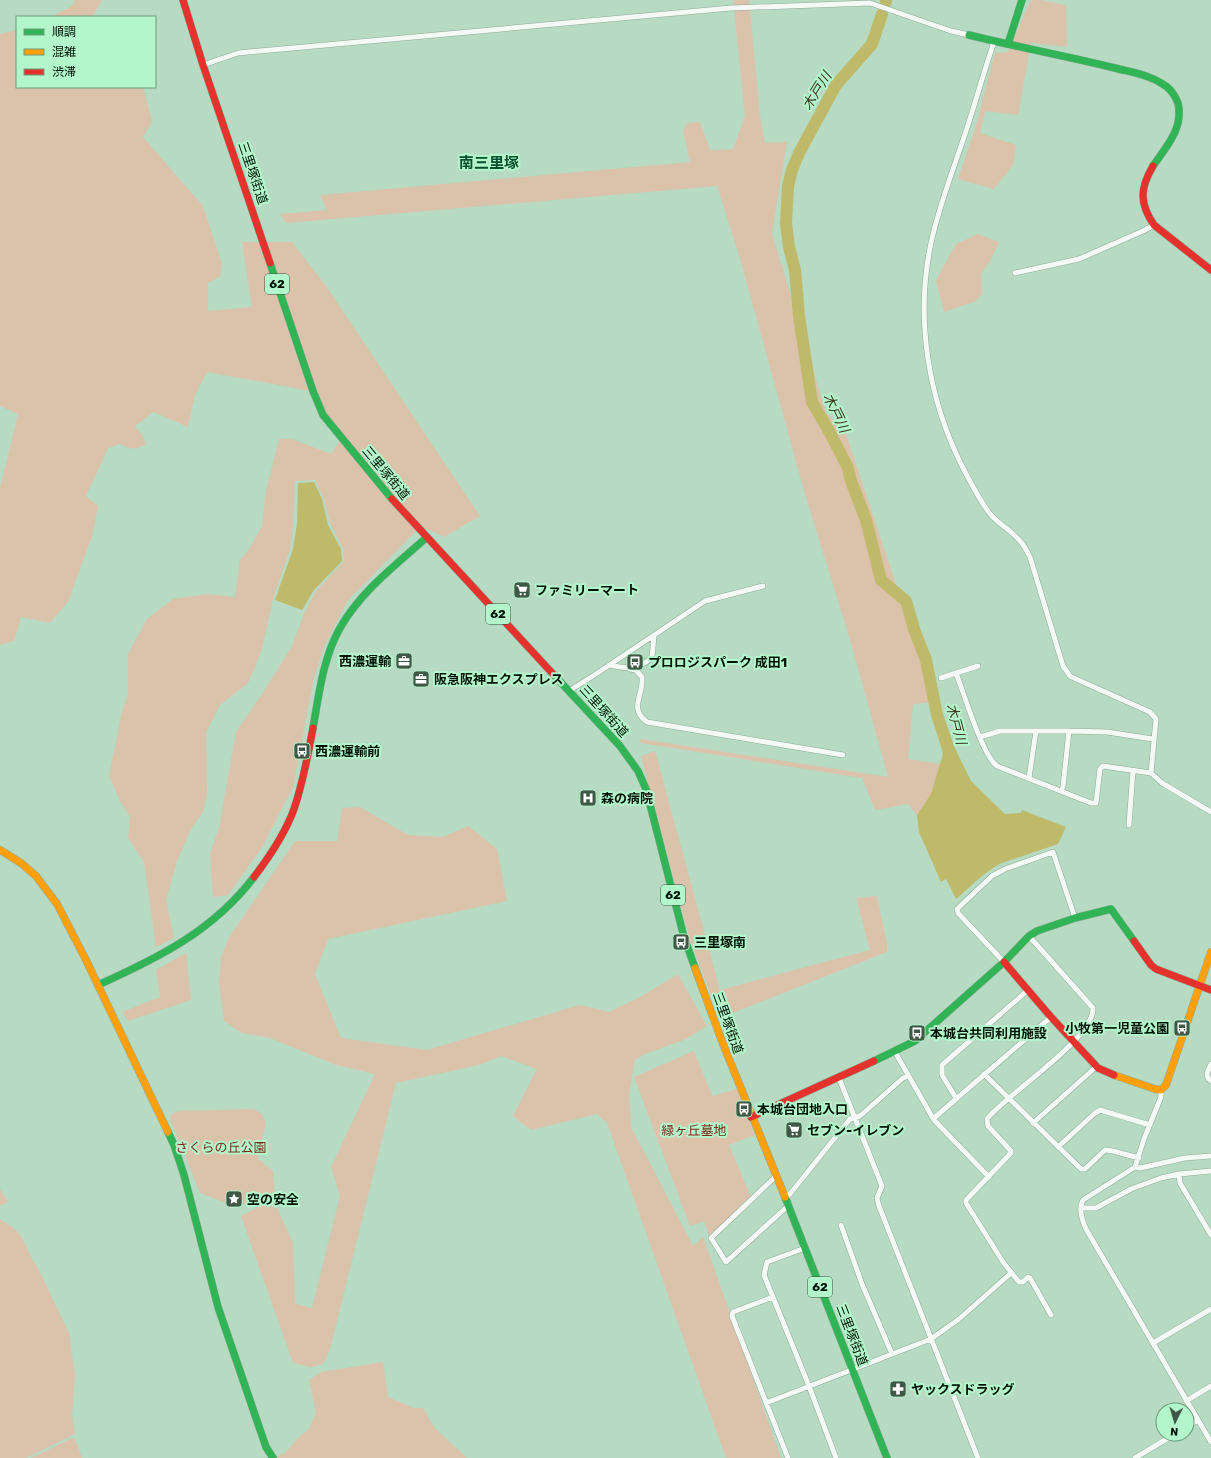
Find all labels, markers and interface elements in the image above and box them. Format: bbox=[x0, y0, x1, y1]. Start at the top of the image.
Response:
legend bbox=[16, 16, 156, 88]
text: 順調 bbox=[52, 25, 76, 39]
text: 混雑 bbox=[52, 45, 76, 59]
text: 渋滞 bbox=[52, 65, 76, 79]
water label: 木戸川 bbox=[799, 67, 836, 113]
street label: 三里塚街道 bbox=[235, 140, 271, 206]
district label: 南三里塚 bbox=[459, 154, 519, 172]
road number: 62 bbox=[265, 274, 289, 294]
water label: 木戸川 bbox=[819, 390, 854, 437]
street label: 三里塚街道 bbox=[359, 443, 413, 503]
supermarket icon: ファミリーマート bbox=[512, 580, 532, 600]
place label: ファミリーマート bbox=[535, 583, 639, 598]
road number: 62 bbox=[486, 604, 510, 624]
office icon: 西濃運輸 bbox=[394, 651, 414, 671]
bus stop icon: プロロジスパーク 成田1 bbox=[625, 652, 645, 672]
place label: 西濃運輸 bbox=[339, 654, 392, 669]
place label: プロロジスパーク 成田1 bbox=[648, 655, 787, 670]
office icon: 阪急阪神エクスプレス bbox=[411, 669, 431, 689]
place label: 阪急阪神エクスプレス bbox=[434, 672, 564, 687]
street label: 三里塚街道 bbox=[577, 682, 631, 740]
water label: 木戸川 bbox=[942, 702, 970, 748]
bus stop icon: 西濃運輸前 bbox=[292, 741, 312, 761]
place label: 西濃運輸前 bbox=[315, 744, 380, 759]
hospital icon: 森の病院 bbox=[578, 788, 598, 808]
place label: 森の病院 bbox=[601, 791, 653, 806]
road number: 62 bbox=[661, 885, 685, 905]
bus stop icon: 三里塚南 bbox=[671, 932, 691, 952]
place label: 三里塚南 bbox=[694, 935, 746, 950]
street label: 三里塚街道 bbox=[710, 990, 746, 1056]
bus stop icon: 小牧第一児童公園 bbox=[1172, 1018, 1192, 1038]
place label: 小牧第一児童公園 bbox=[1065, 1021, 1169, 1036]
bus stop icon: 本城台共同利用施設 bbox=[907, 1023, 927, 1043]
place label: 本城台共同利用施設 bbox=[930, 1026, 1047, 1041]
bus stop icon: 本城台団地入口 bbox=[734, 1099, 754, 1119]
place label: 本城台団地入口 bbox=[757, 1102, 848, 1117]
supermarket icon: セブン-イレブン bbox=[784, 1120, 804, 1140]
park label: 緑ヶ丘墓地 bbox=[661, 1123, 727, 1138]
place label: セブン-イレブン bbox=[807, 1123, 904, 1138]
park label: さくらの丘公園 bbox=[175, 1140, 267, 1155]
place icon: 空の安全 bbox=[224, 1189, 244, 1209]
place label: 空の安全 bbox=[247, 1192, 299, 1207]
road number: 62 bbox=[808, 1277, 832, 1297]
street label: 三里塚街道 bbox=[833, 1302, 871, 1368]
pharmacy icon: ヤックスドラッグ bbox=[888, 1379, 908, 1399]
place label: ヤックスドラッグ bbox=[911, 1382, 1015, 1397]
north arrow bbox=[1155, 1402, 1195, 1442]
text: N bbox=[1170, 1425, 1179, 1438]

